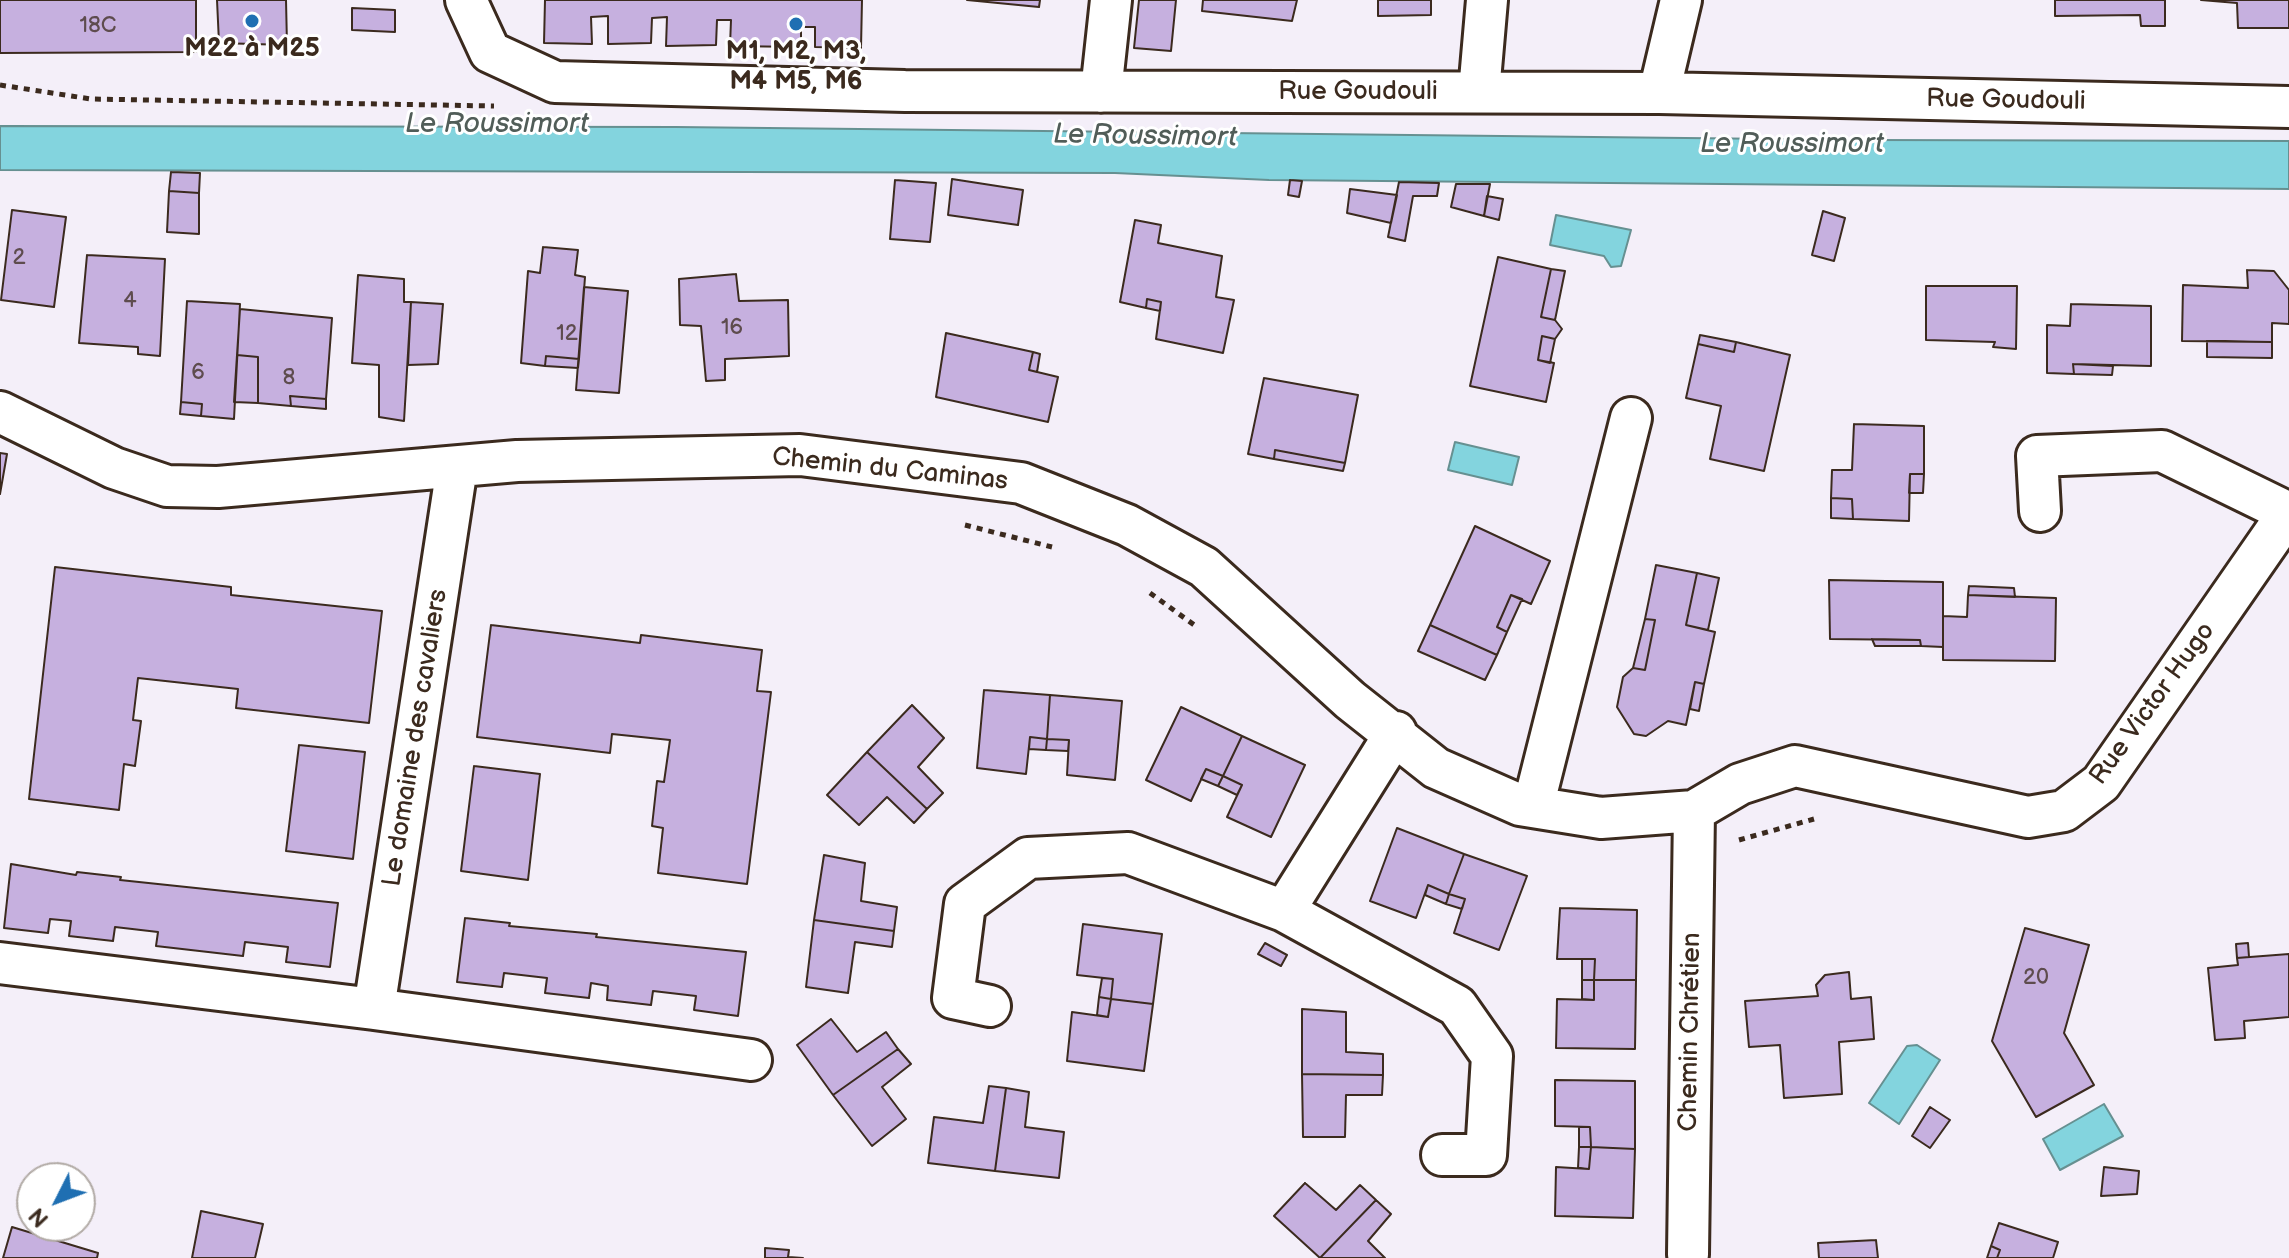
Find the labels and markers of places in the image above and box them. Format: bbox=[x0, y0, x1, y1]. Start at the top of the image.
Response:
marker: M22 à M25 bbox=[243, 12, 261, 30]
marker: M1, M2, M3, M4 M5, M6 bbox=[787, 15, 805, 33]
place label: M22 à M25 bbox=[184, 33, 320, 65]
place label: M1, M2, M3, M4 M5, M6 bbox=[726, 36, 866, 98]

